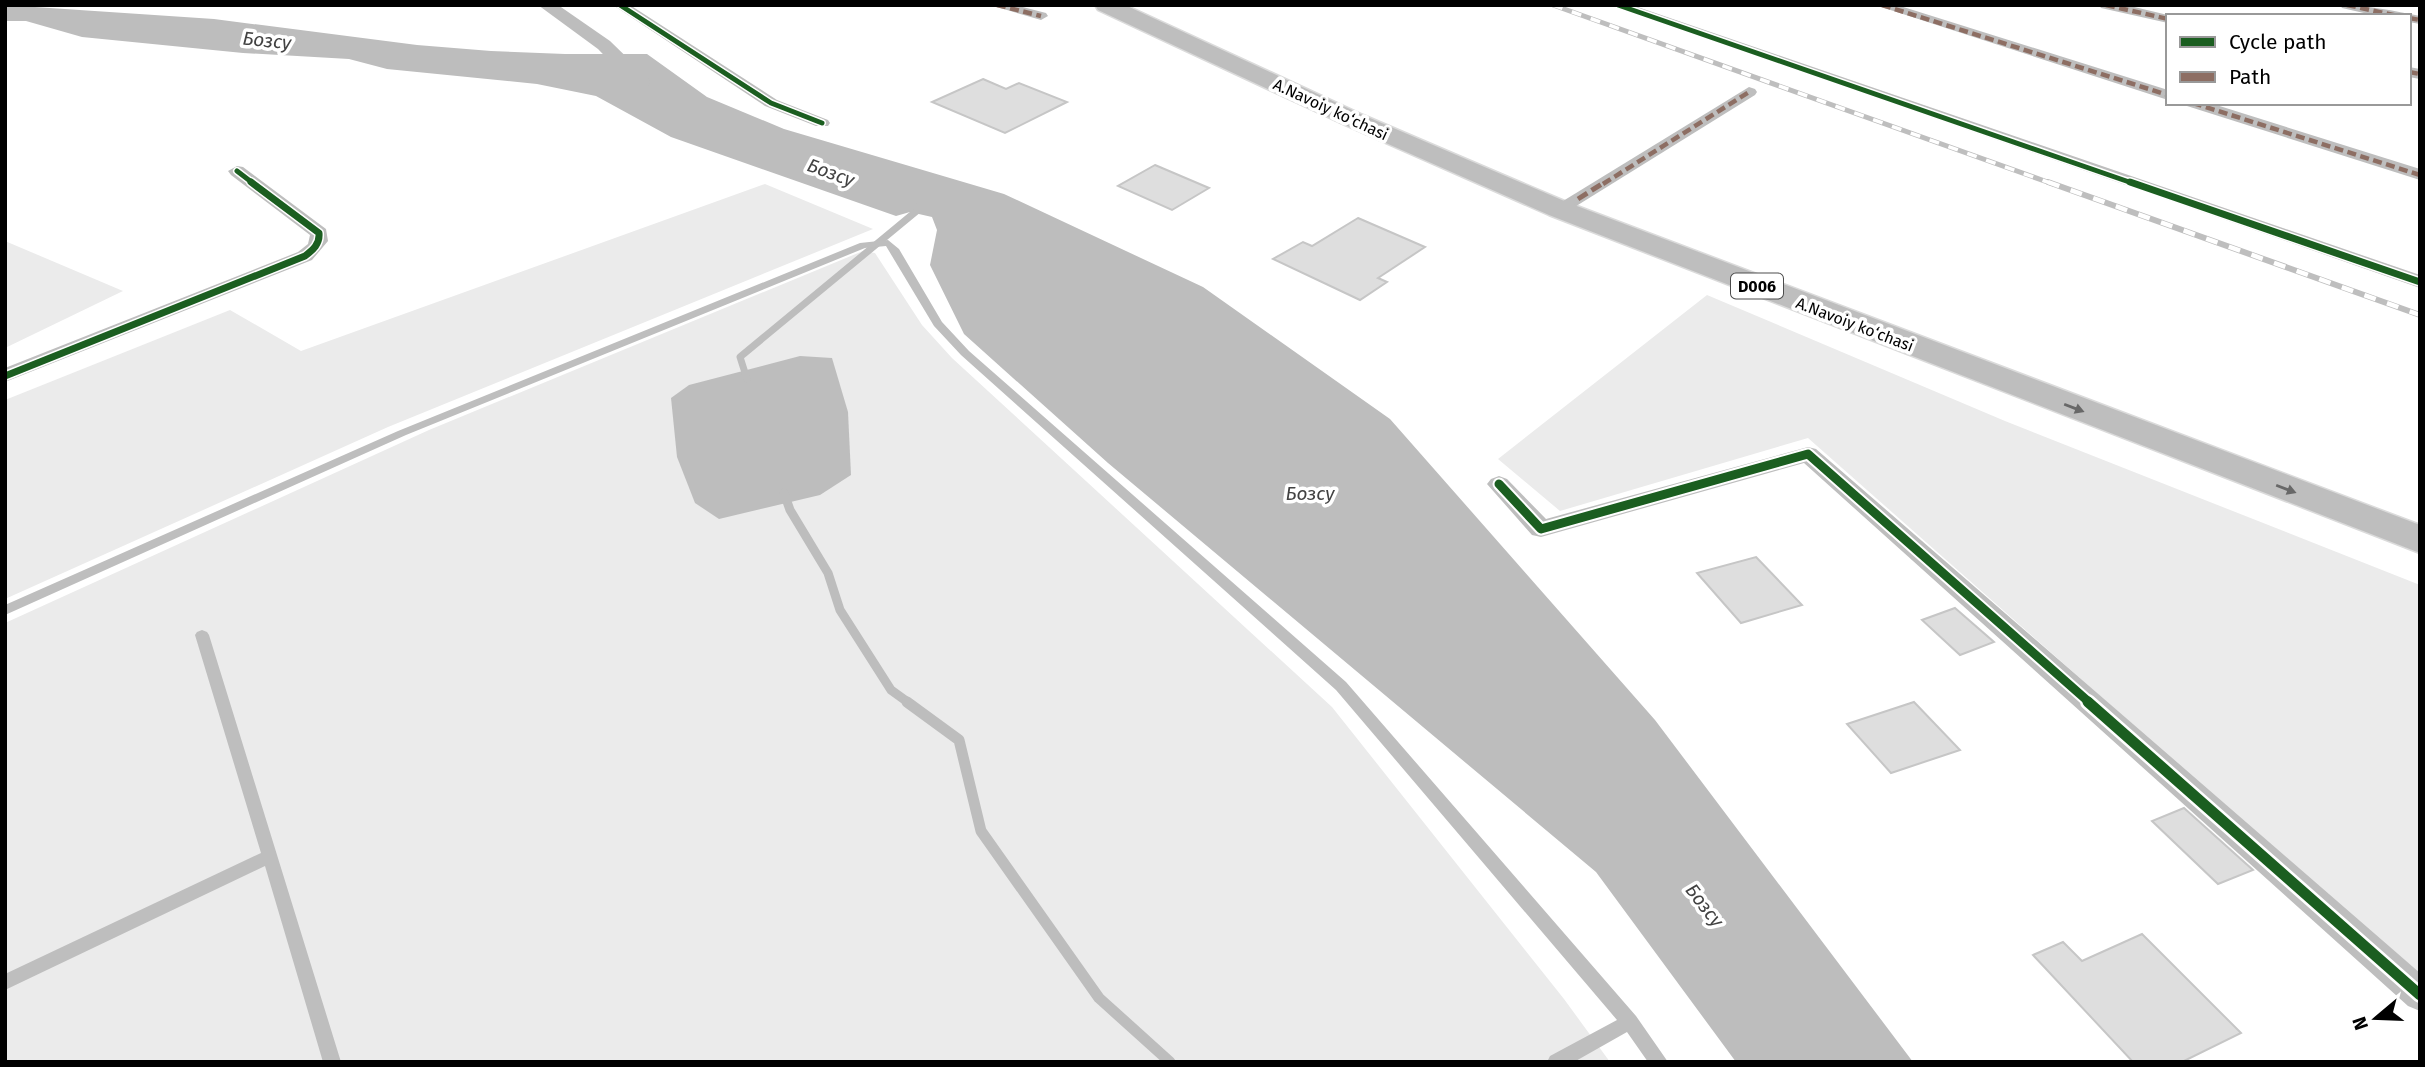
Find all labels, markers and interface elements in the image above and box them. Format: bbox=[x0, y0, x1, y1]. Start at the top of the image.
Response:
legend bbox=[2166, 14, 2411, 105]
water label: Бозсу bbox=[241, 27, 293, 55]
text: Cycle path bbox=[2229, 29, 2327, 55]
text: Path bbox=[2229, 64, 2271, 90]
street label: A.Navoiy ko‘chasi bbox=[1270, 75, 1391, 144]
water label: Бозсу bbox=[804, 153, 858, 192]
road number: D006 bbox=[1731, 274, 1783, 298]
street label: A.Navoiy ko‘chasi bbox=[1793, 293, 1916, 356]
one-way arrow bbox=[2063, 403, 2084, 414]
water label: Бозсу bbox=[1286, 482, 1335, 505]
one-way arrow bbox=[2276, 484, 2297, 495]
water label: Бозсу bbox=[1681, 879, 1729, 932]
north arrow bbox=[2341, 983, 2411, 1053]
text: N bbox=[2347, 1014, 2373, 1033]

